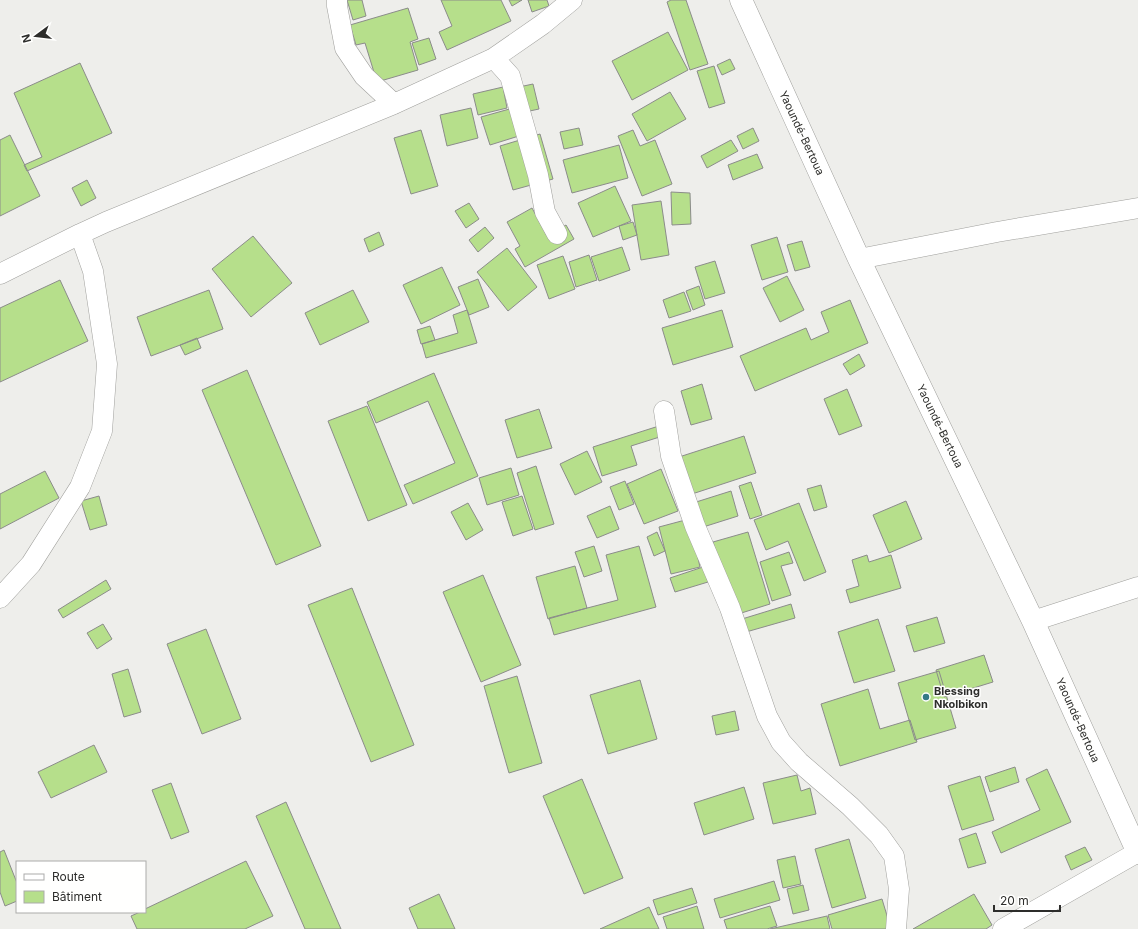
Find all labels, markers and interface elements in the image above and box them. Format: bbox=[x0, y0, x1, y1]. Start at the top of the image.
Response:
north arrow bbox=[16, 16, 56, 56]
text: N bbox=[18, 33, 34, 44]
street label: Yaoundé-Bertoua bbox=[776, 89, 828, 177]
street label: Yaoundé-Bertoua bbox=[914, 382, 966, 470]
street label: Yaoundé-Bertoua bbox=[1053, 675, 1103, 765]
place label: Blessing Nkolbikon bbox=[934, 684, 988, 711]
marker: Blessing Nkolbikon bbox=[921, 692, 931, 702]
legend bbox=[16, 861, 146, 913]
text: Route bbox=[52, 869, 85, 884]
scale bar bbox=[994, 887, 1060, 913]
text: Bâtiment bbox=[52, 889, 102, 904]
text: 20 m bbox=[1000, 893, 1029, 908]

